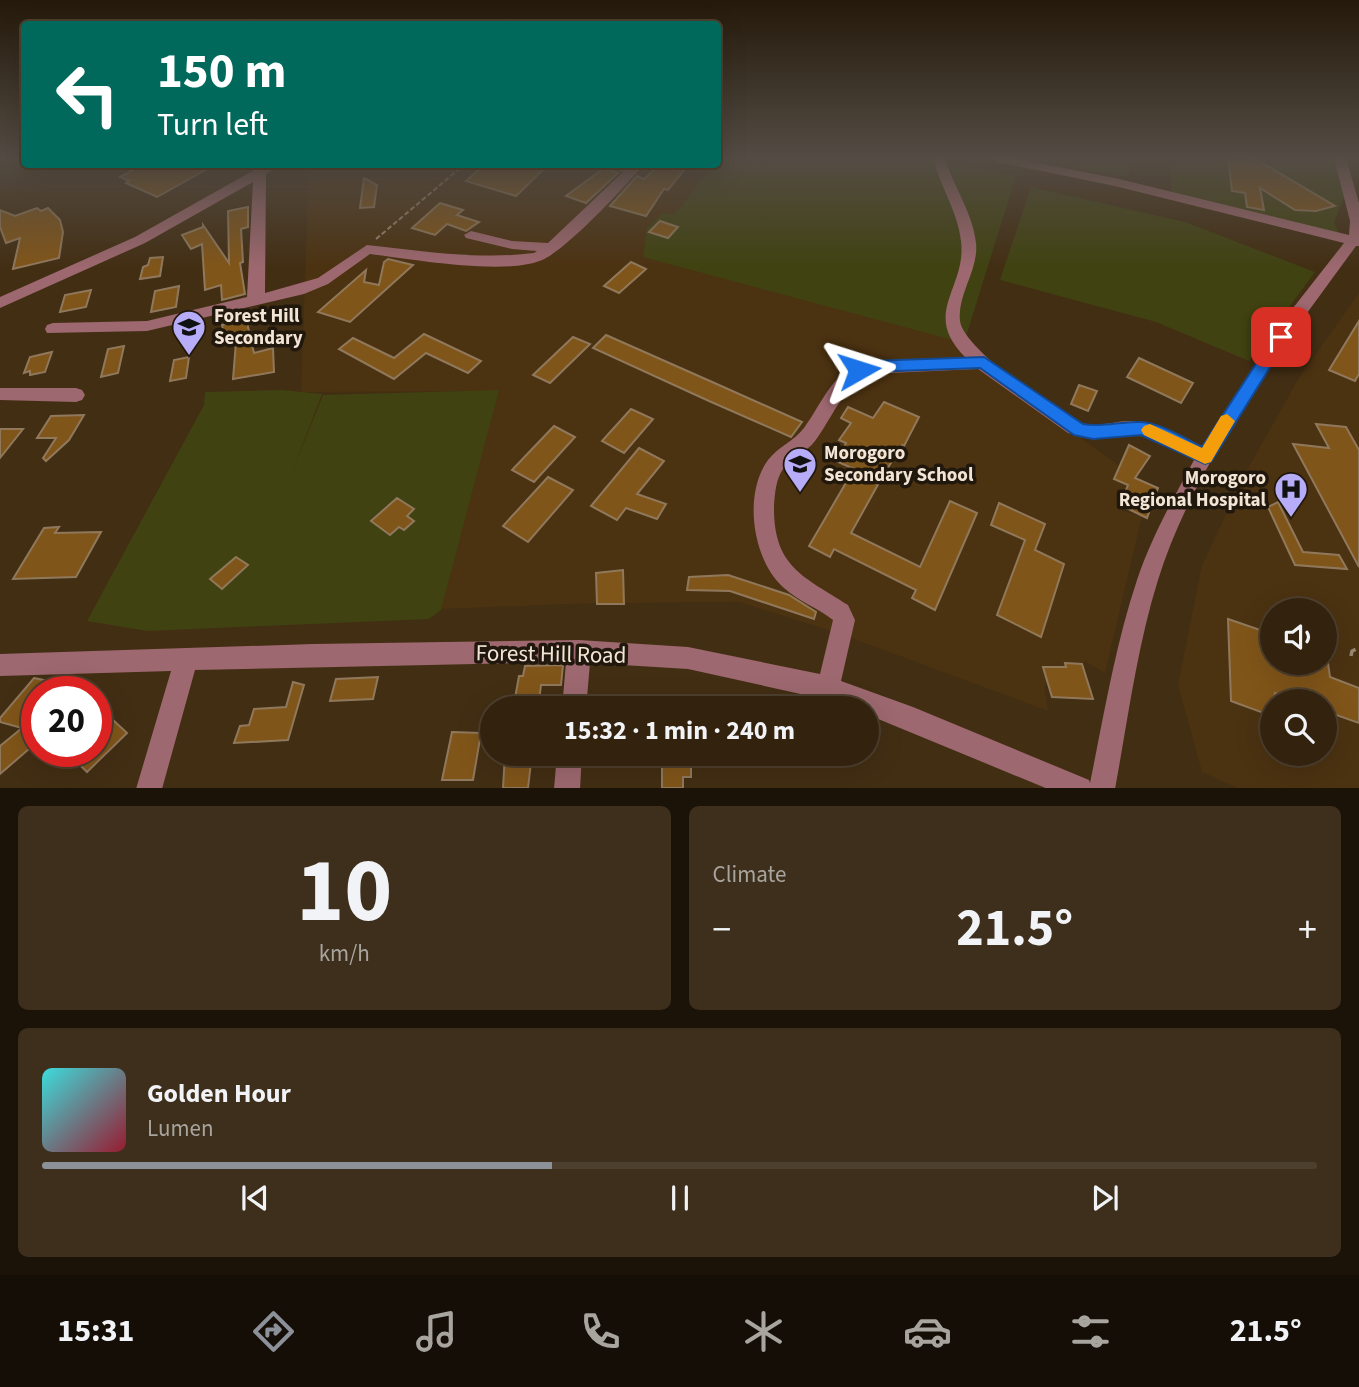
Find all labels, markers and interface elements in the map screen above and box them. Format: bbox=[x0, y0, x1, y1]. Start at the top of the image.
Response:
text: 150 m bbox=[157, 37, 286, 107]
icon: left bbox=[42, 49, 133, 140]
text: Turn left bbox=[157, 102, 268, 148]
place label: Forest Hill Secondary bbox=[214, 303, 303, 352]
pin bbox=[1251, 307, 1311, 367]
school or university icon: Forest Hill Secondary bbox=[170, 308, 208, 357]
icon: arrive bbox=[1262, 318, 1300, 356]
position arrow bbox=[822, 333, 896, 407]
place label: Morogoro Secondary School bbox=[824, 440, 974, 489]
school or university icon: Morogoro Secondary School bbox=[781, 445, 819, 494]
place label: Morogoro Regional Hospital bbox=[1119, 465, 1267, 514]
hospital icon: Morogoro Regional Hospital bbox=[1272, 470, 1310, 519]
map controls bbox=[1260, 598, 1337, 766]
button: sound bbox=[1260, 598, 1337, 675]
street label: Forest Hill Road bbox=[475, 636, 627, 672]
speed limit sign: 20 bbox=[21, 676, 112, 767]
button: search bbox=[1260, 689, 1337, 766]
text: 15:32 · 1 min · 240 m bbox=[564, 712, 795, 749]
text: 10 bbox=[296, 827, 392, 956]
text: Climate bbox=[713, 858, 786, 891]
text: 21.5° bbox=[956, 892, 1073, 966]
text: − bbox=[713, 903, 731, 957]
text: + bbox=[1298, 903, 1317, 957]
text: km/h bbox=[319, 937, 370, 970]
text: Golden Hour bbox=[147, 1075, 291, 1112]
text: Lumen bbox=[147, 1112, 214, 1145]
icon: previous bbox=[236, 1179, 274, 1217]
icon: pause bbox=[661, 1179, 699, 1217]
icon: next bbox=[1086, 1179, 1124, 1217]
icon: directions bbox=[249, 1307, 298, 1356]
icon: music bbox=[412, 1307, 461, 1356]
icon: phone bbox=[576, 1307, 625, 1356]
icon: climate bbox=[739, 1307, 788, 1356]
icon: car bbox=[903, 1307, 952, 1356]
icon: filters bbox=[1066, 1307, 1115, 1356]
text: 15:31 bbox=[57, 1308, 134, 1354]
text: 21.5° bbox=[1230, 1308, 1302, 1354]

